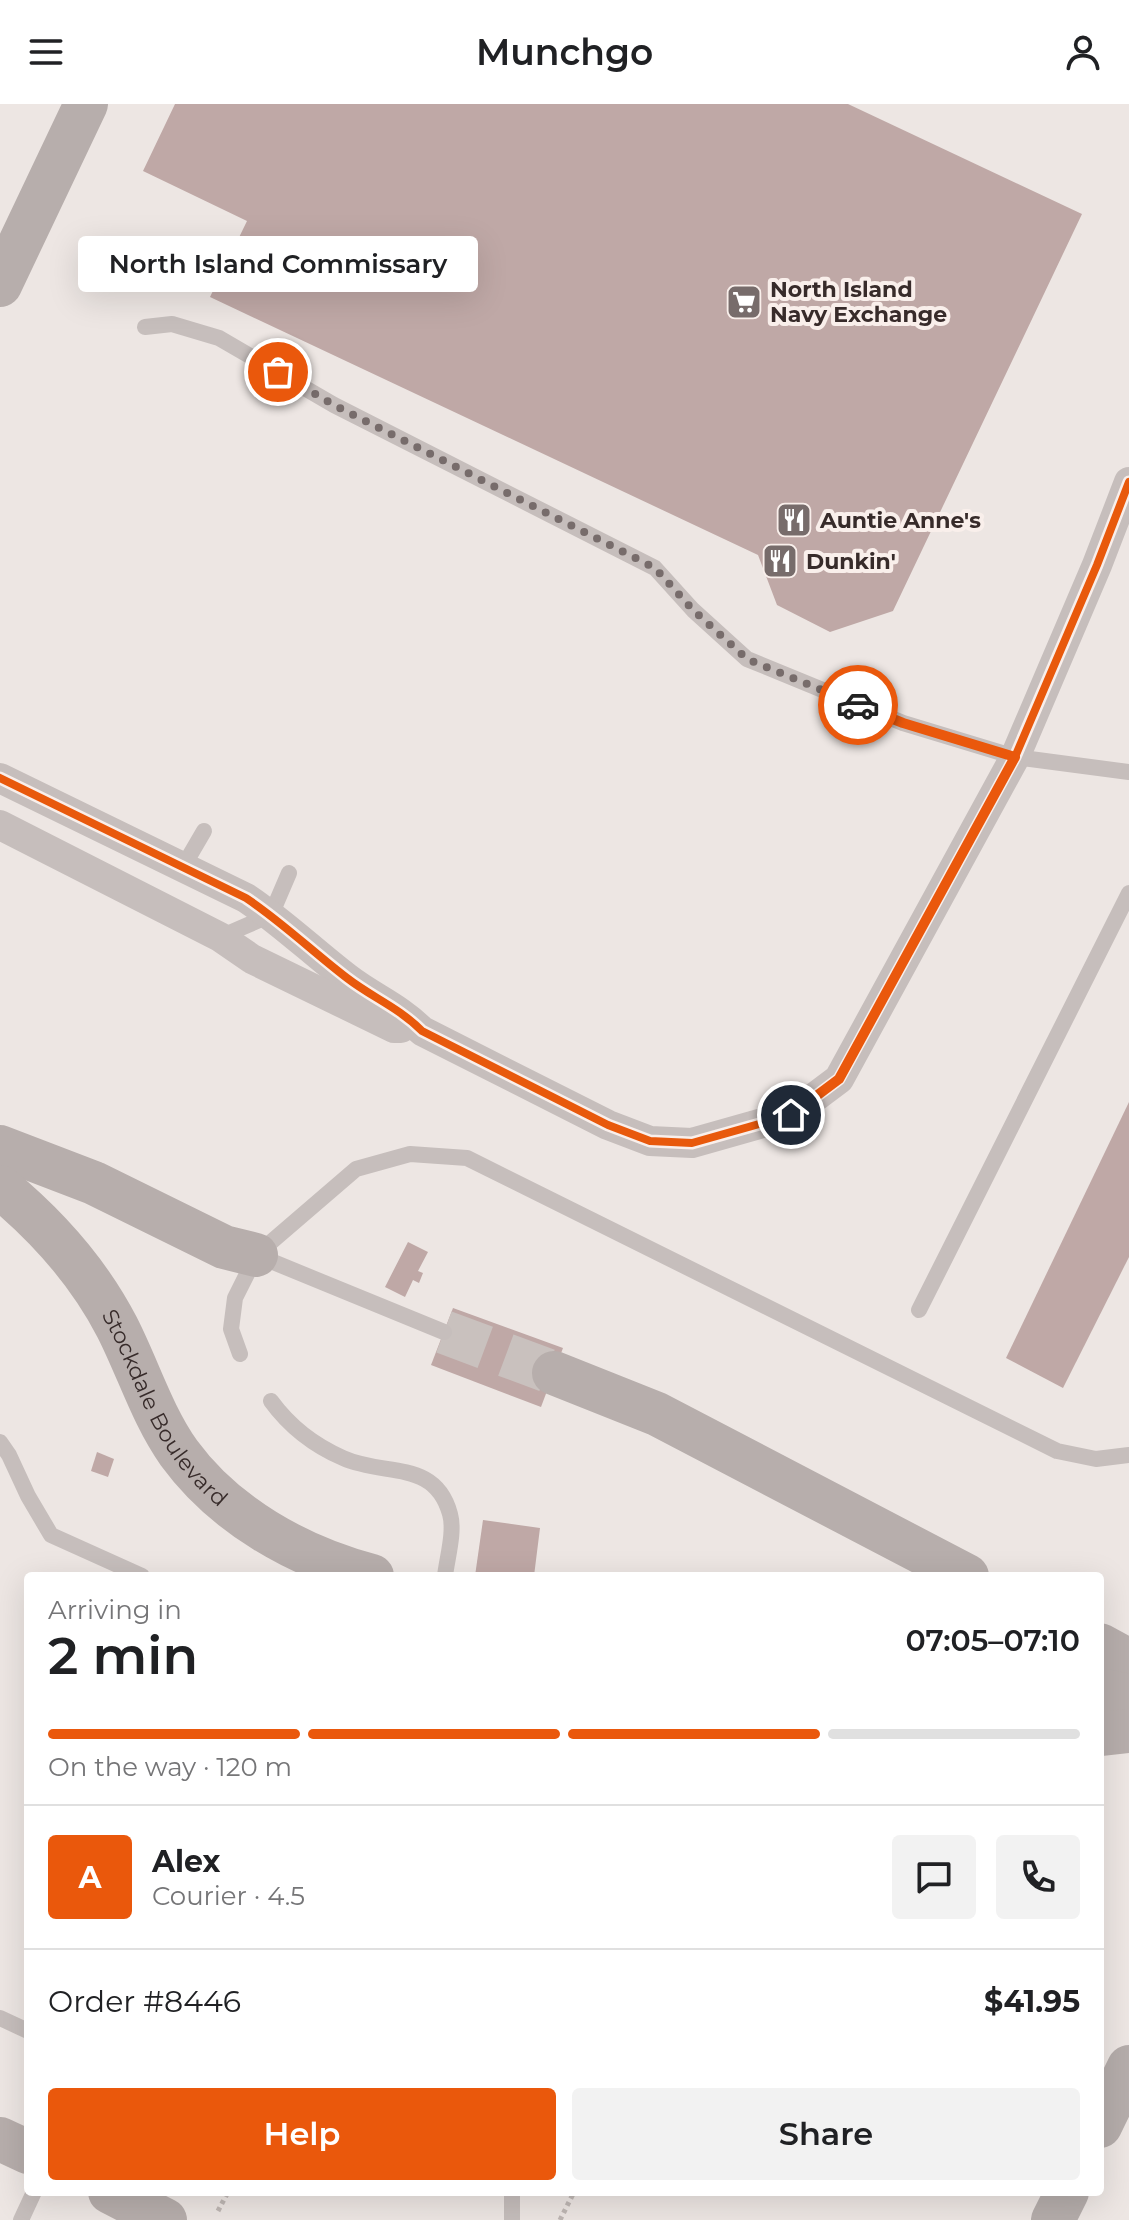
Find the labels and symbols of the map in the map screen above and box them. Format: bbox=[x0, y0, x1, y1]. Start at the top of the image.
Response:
callout: North Island Commissary bbox=[78, 236, 478, 292]
place label: North Island Navy Exchange bbox=[770, 276, 947, 328]
supermarket icon: North Island Navy Exchange bbox=[725, 283, 763, 321]
pin bbox=[244, 338, 312, 406]
restaurant icon: Auntie Anne's bbox=[775, 501, 813, 539]
place label: Auntie Anne's bbox=[819, 507, 981, 534]
restaurant icon: Dunkin' bbox=[761, 542, 799, 580]
place label: Dunkin' bbox=[806, 548, 896, 575]
courier bbox=[818, 665, 898, 745]
pin bbox=[757, 1081, 825, 1149]
street label: Stockdale Boulevard bbox=[96, 1304, 233, 1512]

